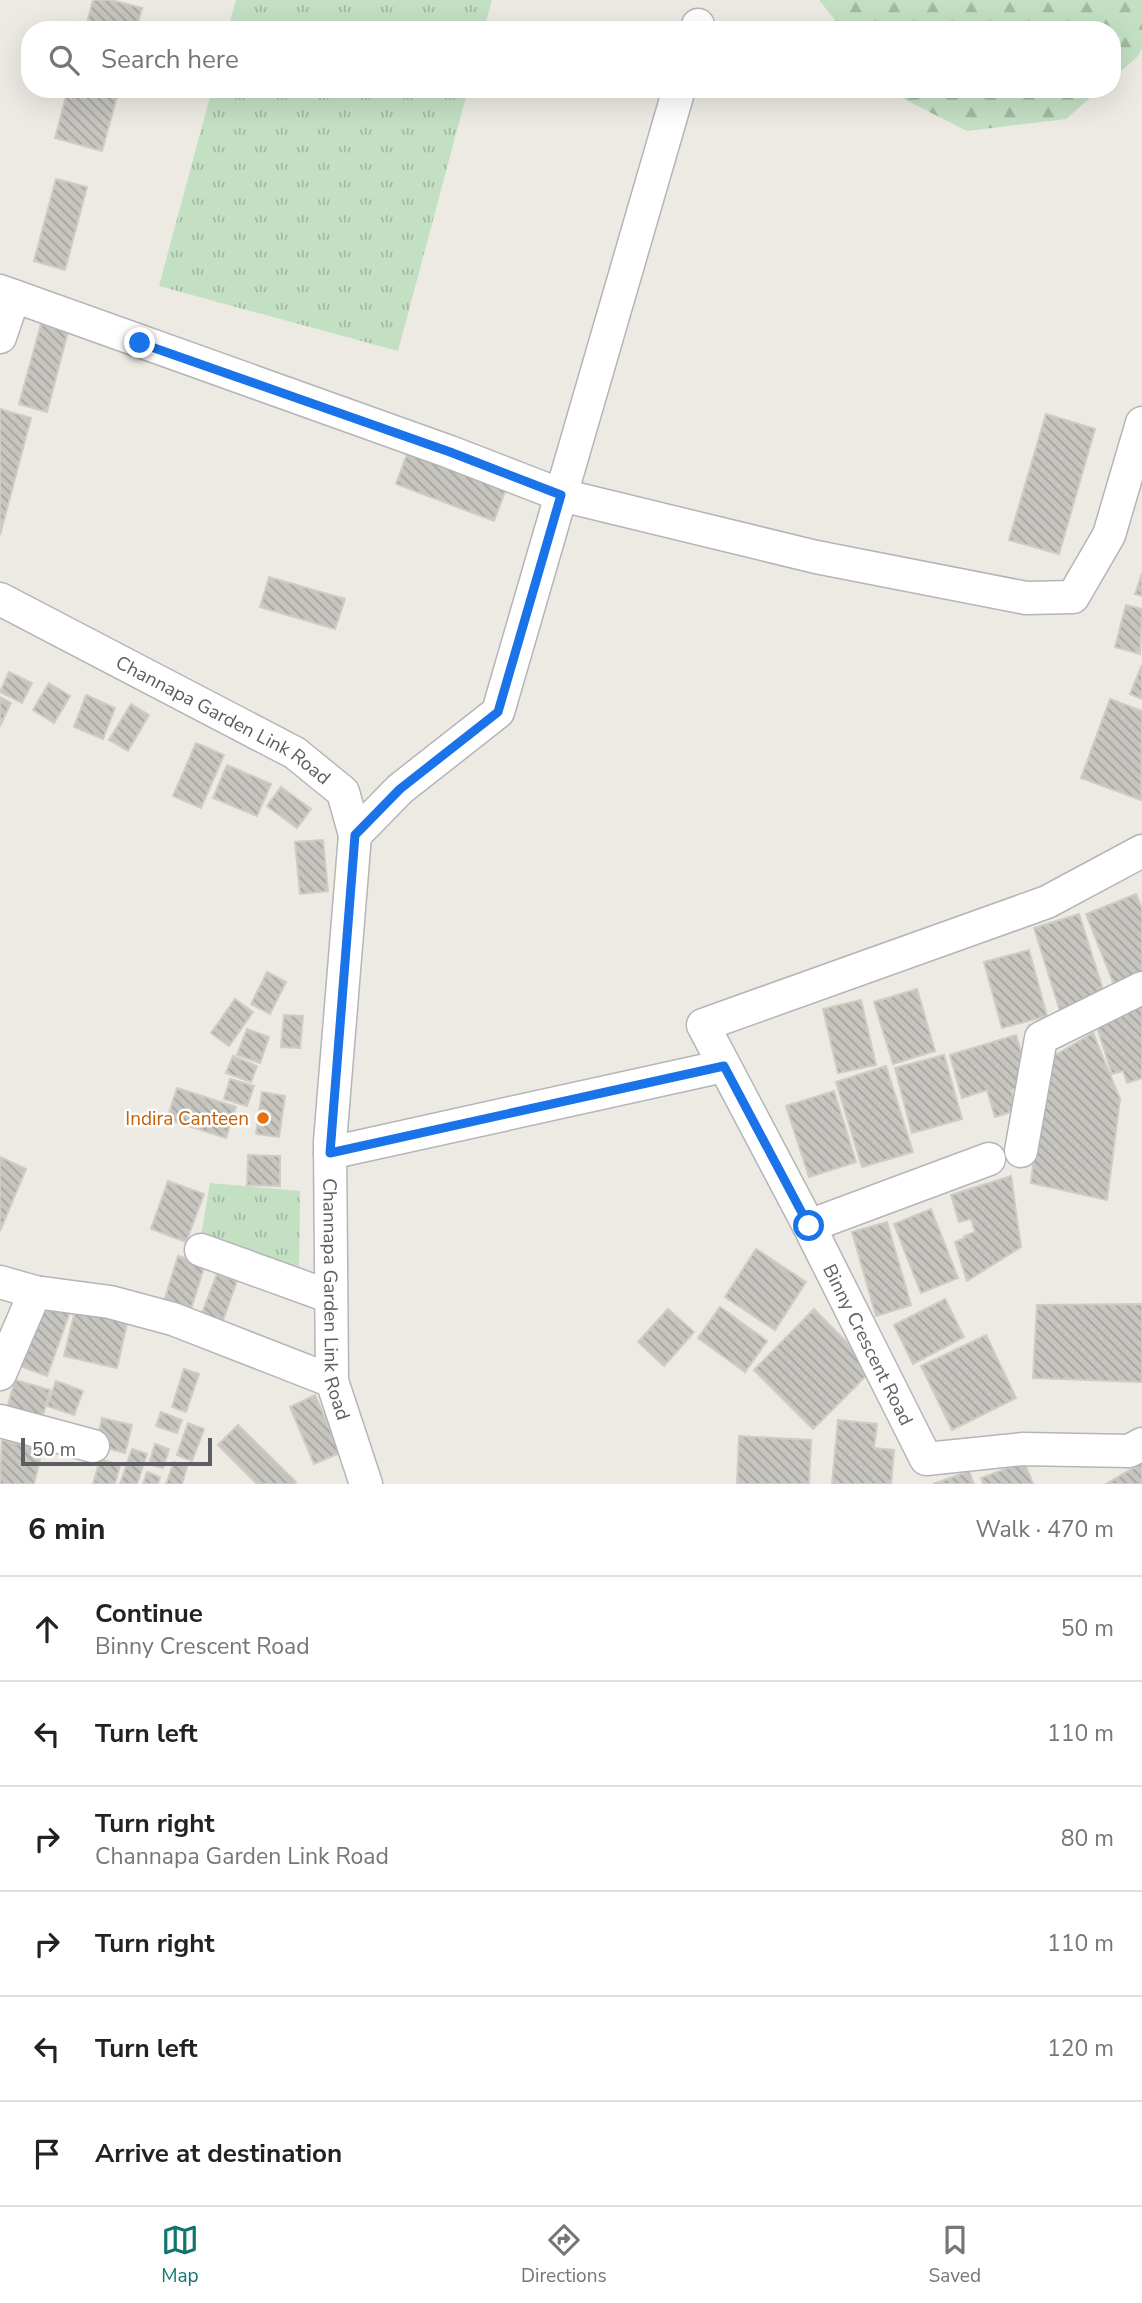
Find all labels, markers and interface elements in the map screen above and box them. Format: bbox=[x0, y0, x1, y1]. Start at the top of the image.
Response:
search box bbox=[21, 21, 1121, 98]
icon: search bbox=[45, 41, 83, 79]
text: Search here bbox=[101, 42, 239, 77]
route end bbox=[124, 327, 155, 358]
street label: Channapa Garden Link Road bbox=[111, 650, 336, 791]
place label: Indira Canteen bbox=[125, 1106, 249, 1132]
marker: Indira Canteen bbox=[255, 1110, 271, 1126]
street label: Channapa Garden Link Road bbox=[316, 1178, 356, 1424]
route start bbox=[793, 1210, 824, 1241]
street label: Binny Crescent Road bbox=[816, 1260, 919, 1430]
scale bar bbox=[21, 1435, 212, 1467]
text: 50 m bbox=[32, 1437, 76, 1463]
text: 6 min bbox=[28, 1509, 106, 1550]
text: Walk · 470 m bbox=[975, 1514, 1114, 1545]
text: Continue bbox=[95, 1596, 203, 1631]
icon: ahead bbox=[28, 1610, 66, 1648]
text: 50 m bbox=[1061, 1613, 1114, 1644]
text: Binny Crescent Road bbox=[95, 1631, 310, 1662]
icon: left bbox=[28, 1715, 66, 1753]
text: Turn left bbox=[95, 1716, 198, 1751]
text: 110 m bbox=[1047, 1718, 1114, 1749]
text: Turn right bbox=[95, 1806, 214, 1841]
icon: right bbox=[28, 1820, 66, 1858]
text: 80 m bbox=[1061, 1823, 1114, 1854]
text: Channapa Garden Link Road bbox=[95, 1841, 389, 1872]
icon: right bbox=[28, 1925, 66, 1963]
text: Turn right bbox=[95, 1926, 214, 1961]
text: 110 m bbox=[1047, 1928, 1114, 1959]
icon: left bbox=[28, 2030, 66, 2068]
text: Turn left bbox=[95, 2031, 198, 2066]
text: 120 m bbox=[1047, 2033, 1114, 2064]
icon: arrive bbox=[28, 2135, 66, 2173]
text: Arrive at destination bbox=[95, 2136, 342, 2171]
tab: Map bbox=[161, 2221, 199, 2289]
tab: Directions bbox=[521, 2221, 607, 2289]
tab: Saved bbox=[929, 2221, 981, 2289]

